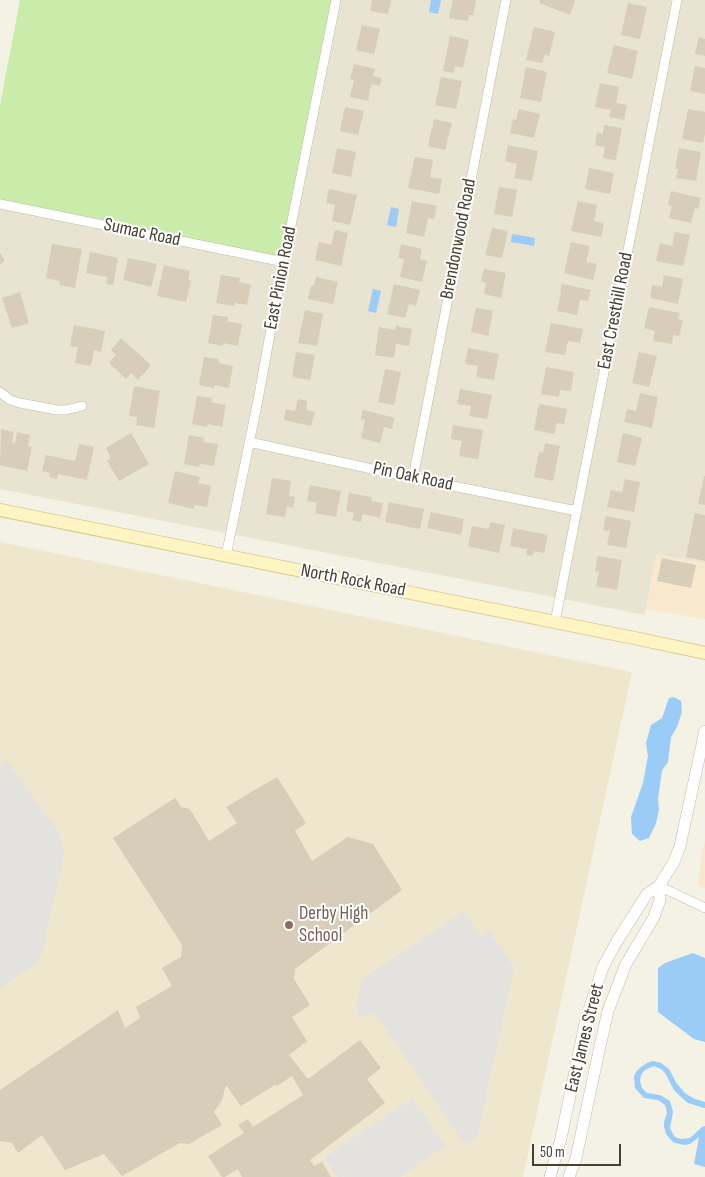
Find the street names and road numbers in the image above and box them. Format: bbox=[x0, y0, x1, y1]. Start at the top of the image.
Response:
street label: Brendonwood Road bbox=[436, 177, 482, 301]
street label: Sumac Road bbox=[102, 214, 182, 252]
street label: East Pinion Road bbox=[260, 225, 302, 331]
street label: East Cresthill Road bbox=[594, 251, 638, 371]
street label: Pin Oak Road bbox=[371, 457, 455, 497]
street label: North Rock Road bbox=[299, 560, 407, 602]
street label: East James Street bbox=[560, 981, 610, 1095]

